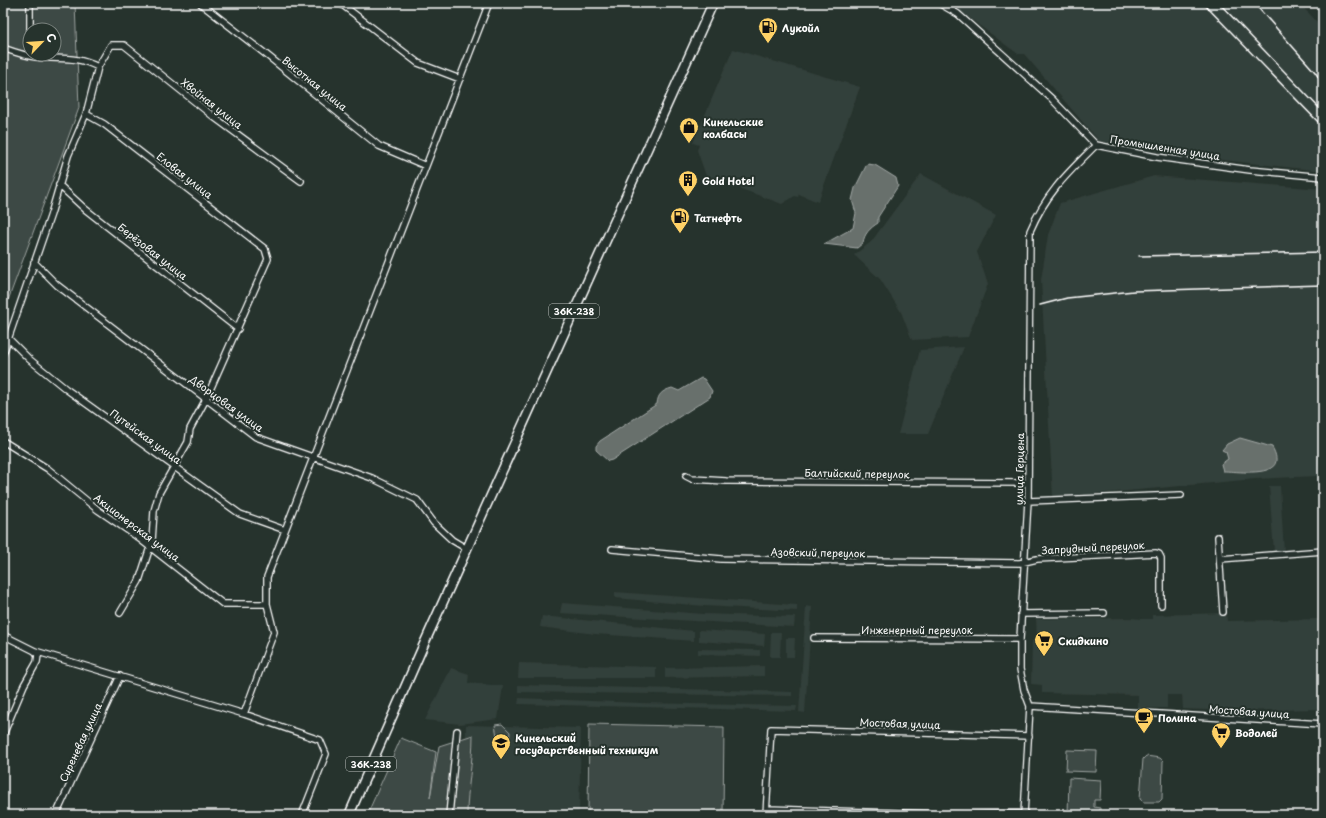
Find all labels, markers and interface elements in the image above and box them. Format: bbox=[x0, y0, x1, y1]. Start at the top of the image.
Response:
fuel station icon: Лукойл bbox=[757, 16, 779, 44]
place label: Лукойл bbox=[782, 20, 820, 36]
north arrow bbox=[22, 22, 62, 62]
text: С bbox=[42, 30, 61, 45]
street label: Высотная улица bbox=[279, 52, 351, 114]
street label: Хвойная улица bbox=[178, 74, 246, 132]
place label: Кинельские колбасы bbox=[703, 114, 764, 141]
shop icon: Кинельские колбасы bbox=[678, 116, 700, 144]
street label: Промышленная улица bbox=[1109, 131, 1222, 163]
street label: Еловая улица bbox=[154, 148, 217, 202]
building icon: Gold Hotel bbox=[677, 169, 699, 197]
place label: Gold Hotel bbox=[702, 173, 754, 188]
fuel station icon: Татнефть bbox=[669, 206, 691, 234]
place label: Татнефть bbox=[694, 210, 742, 225]
street label: Берёзовая улица bbox=[115, 219, 191, 283]
road number: 36К-238 bbox=[549, 304, 599, 318]
street label: Дворцовая улица bbox=[186, 371, 268, 435]
street label: Путейская улица bbox=[107, 405, 185, 468]
street label: улица Герцена bbox=[1011, 432, 1027, 505]
street label: Балтийский переулок bbox=[804, 465, 910, 482]
street label: Акционерская улица bbox=[91, 490, 184, 565]
street label: Запрудный переулок bbox=[1041, 537, 1145, 558]
street label: Азовский переулок bbox=[770, 544, 866, 561]
street label: Инженерный переулок bbox=[861, 622, 973, 638]
supermarket icon: Скидкино bbox=[1033, 629, 1055, 657]
place label: Скидкино bbox=[1058, 633, 1109, 648]
street label: Сиреневая улица bbox=[55, 699, 105, 784]
street label: Мостовая улица bbox=[1208, 701, 1290, 721]
cafe icon: Полина bbox=[1133, 706, 1155, 734]
place label: Полина bbox=[1158, 710, 1197, 725]
street label: Мостовая улица bbox=[859, 714, 941, 732]
supermarket icon: Водолей bbox=[1210, 721, 1232, 749]
place label: Водолей bbox=[1235, 725, 1278, 740]
place label: Кинельский государственный техникум bbox=[515, 730, 659, 757]
school or university icon: Кинельский государственный техникум bbox=[490, 732, 512, 760]
road number: 36К-238 bbox=[346, 757, 396, 771]

